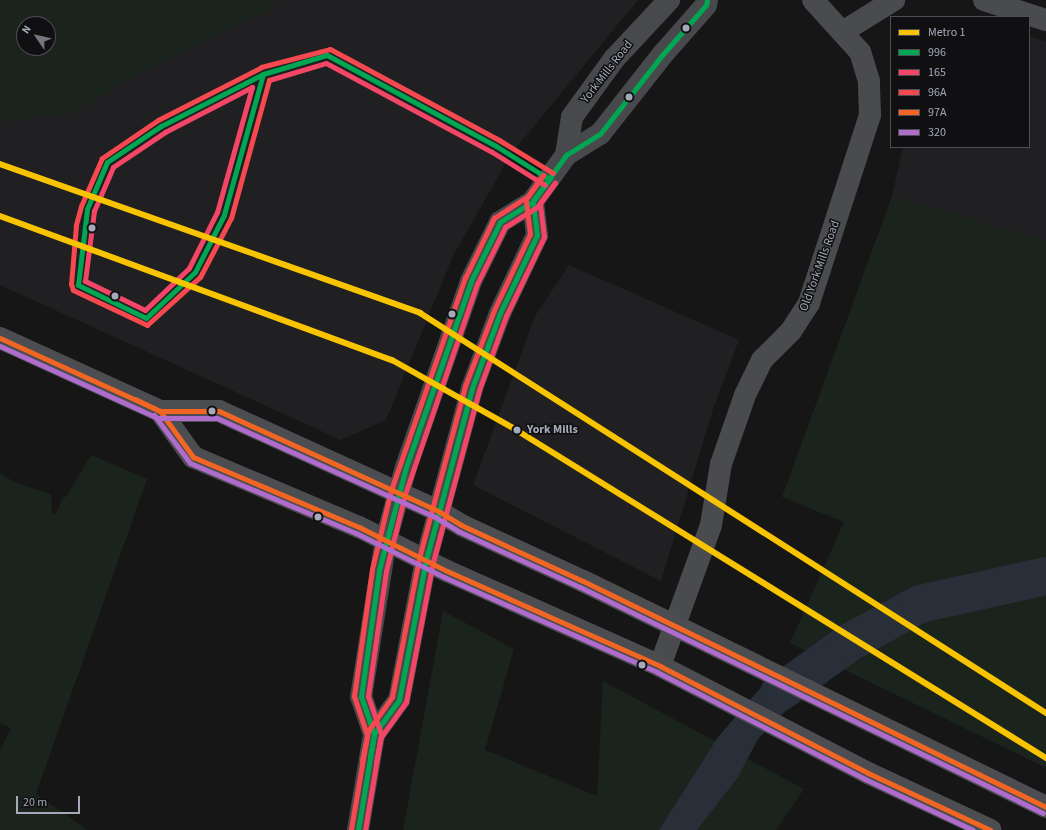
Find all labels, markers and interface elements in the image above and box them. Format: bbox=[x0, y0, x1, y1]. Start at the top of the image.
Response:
north arrow bbox=[16, 16, 56, 56]
legend bbox=[890, 16, 1030, 148]
text: N bbox=[18, 22, 35, 37]
unlabelled marker bbox=[681, 23, 691, 33]
text: Metro 1 bbox=[928, 24, 966, 41]
street label: York Mills Road bbox=[578, 38, 636, 106]
text: 996 bbox=[928, 44, 946, 61]
text: 165 bbox=[928, 64, 946, 81]
text: 96A bbox=[928, 84, 946, 101]
unlabelled marker bbox=[624, 92, 634, 102]
text: 97A bbox=[928, 104, 946, 121]
text: 320 bbox=[928, 124, 946, 141]
street label: Old York Mills Road bbox=[797, 219, 843, 313]
unlabelled marker bbox=[87, 223, 97, 233]
unlabelled marker bbox=[110, 291, 120, 301]
unlabelled marker bbox=[447, 309, 457, 319]
unlabelled marker bbox=[207, 406, 217, 416]
marker: York Mills bbox=[510, 423, 524, 437]
place label: York Mills bbox=[527, 423, 578, 437]
unlabelled marker bbox=[313, 512, 323, 522]
unlabelled marker bbox=[637, 660, 647, 670]
scale bar bbox=[18, 788, 82, 814]
text: 20 m bbox=[23, 794, 47, 811]

